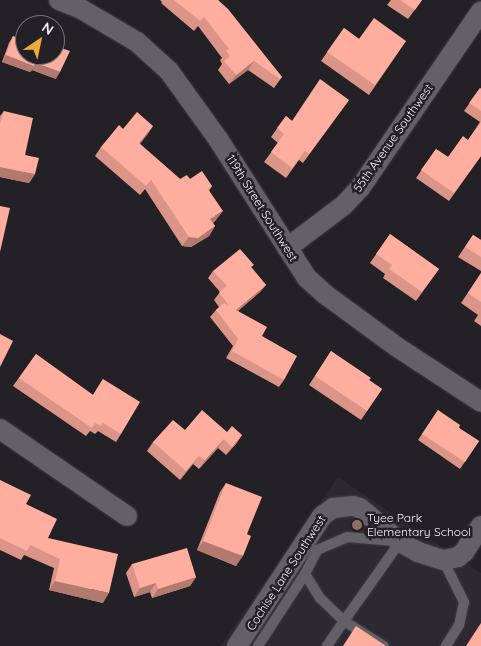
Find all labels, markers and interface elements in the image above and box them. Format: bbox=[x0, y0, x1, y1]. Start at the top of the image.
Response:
north arrow bbox=[15, 15, 65, 65]
text: N bbox=[39, 18, 57, 39]
street label: 55th Avenue Southwest bbox=[350, 81, 436, 195]
street label: 119th Street Southwest bbox=[223, 152, 301, 264]
place label: Tyee Park Elementary School bbox=[367, 511, 471, 539]
street label: Cochise Lane Southwest bbox=[243, 513, 329, 633]
marker: Tyee Park Elementary School bbox=[351, 519, 363, 531]

